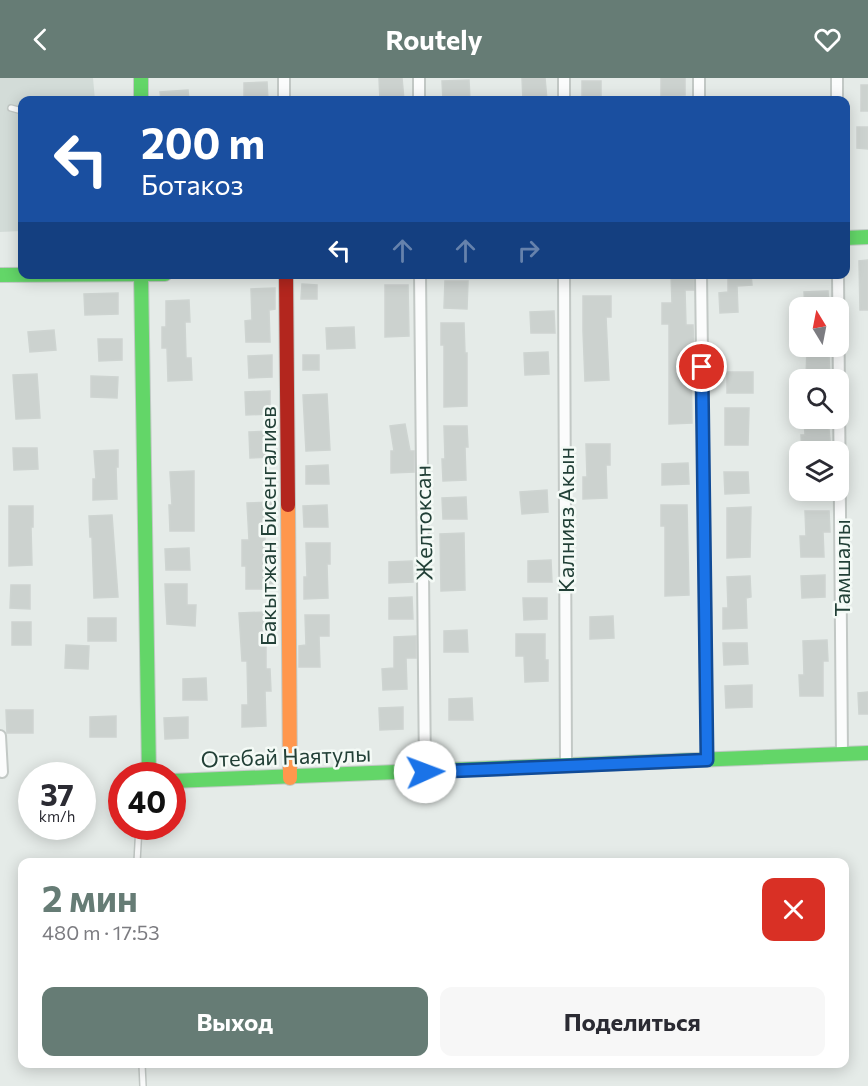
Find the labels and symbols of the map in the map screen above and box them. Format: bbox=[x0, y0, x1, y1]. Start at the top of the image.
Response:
north arrow bbox=[789, 297, 849, 357]
pin bbox=[676, 341, 727, 392]
street label: Бакытжан Бисенгалиев bbox=[254, 406, 281, 646]
street label: Калнияз Акын bbox=[552, 447, 579, 593]
street label: Желтоксан bbox=[408, 465, 438, 581]
street label: Тамшалы bbox=[828, 519, 855, 617]
street label: Отебай Наятулы bbox=[200, 740, 372, 772]
position arrow bbox=[393, 740, 457, 804]
speed limit sign: 40 bbox=[108, 762, 186, 840]

